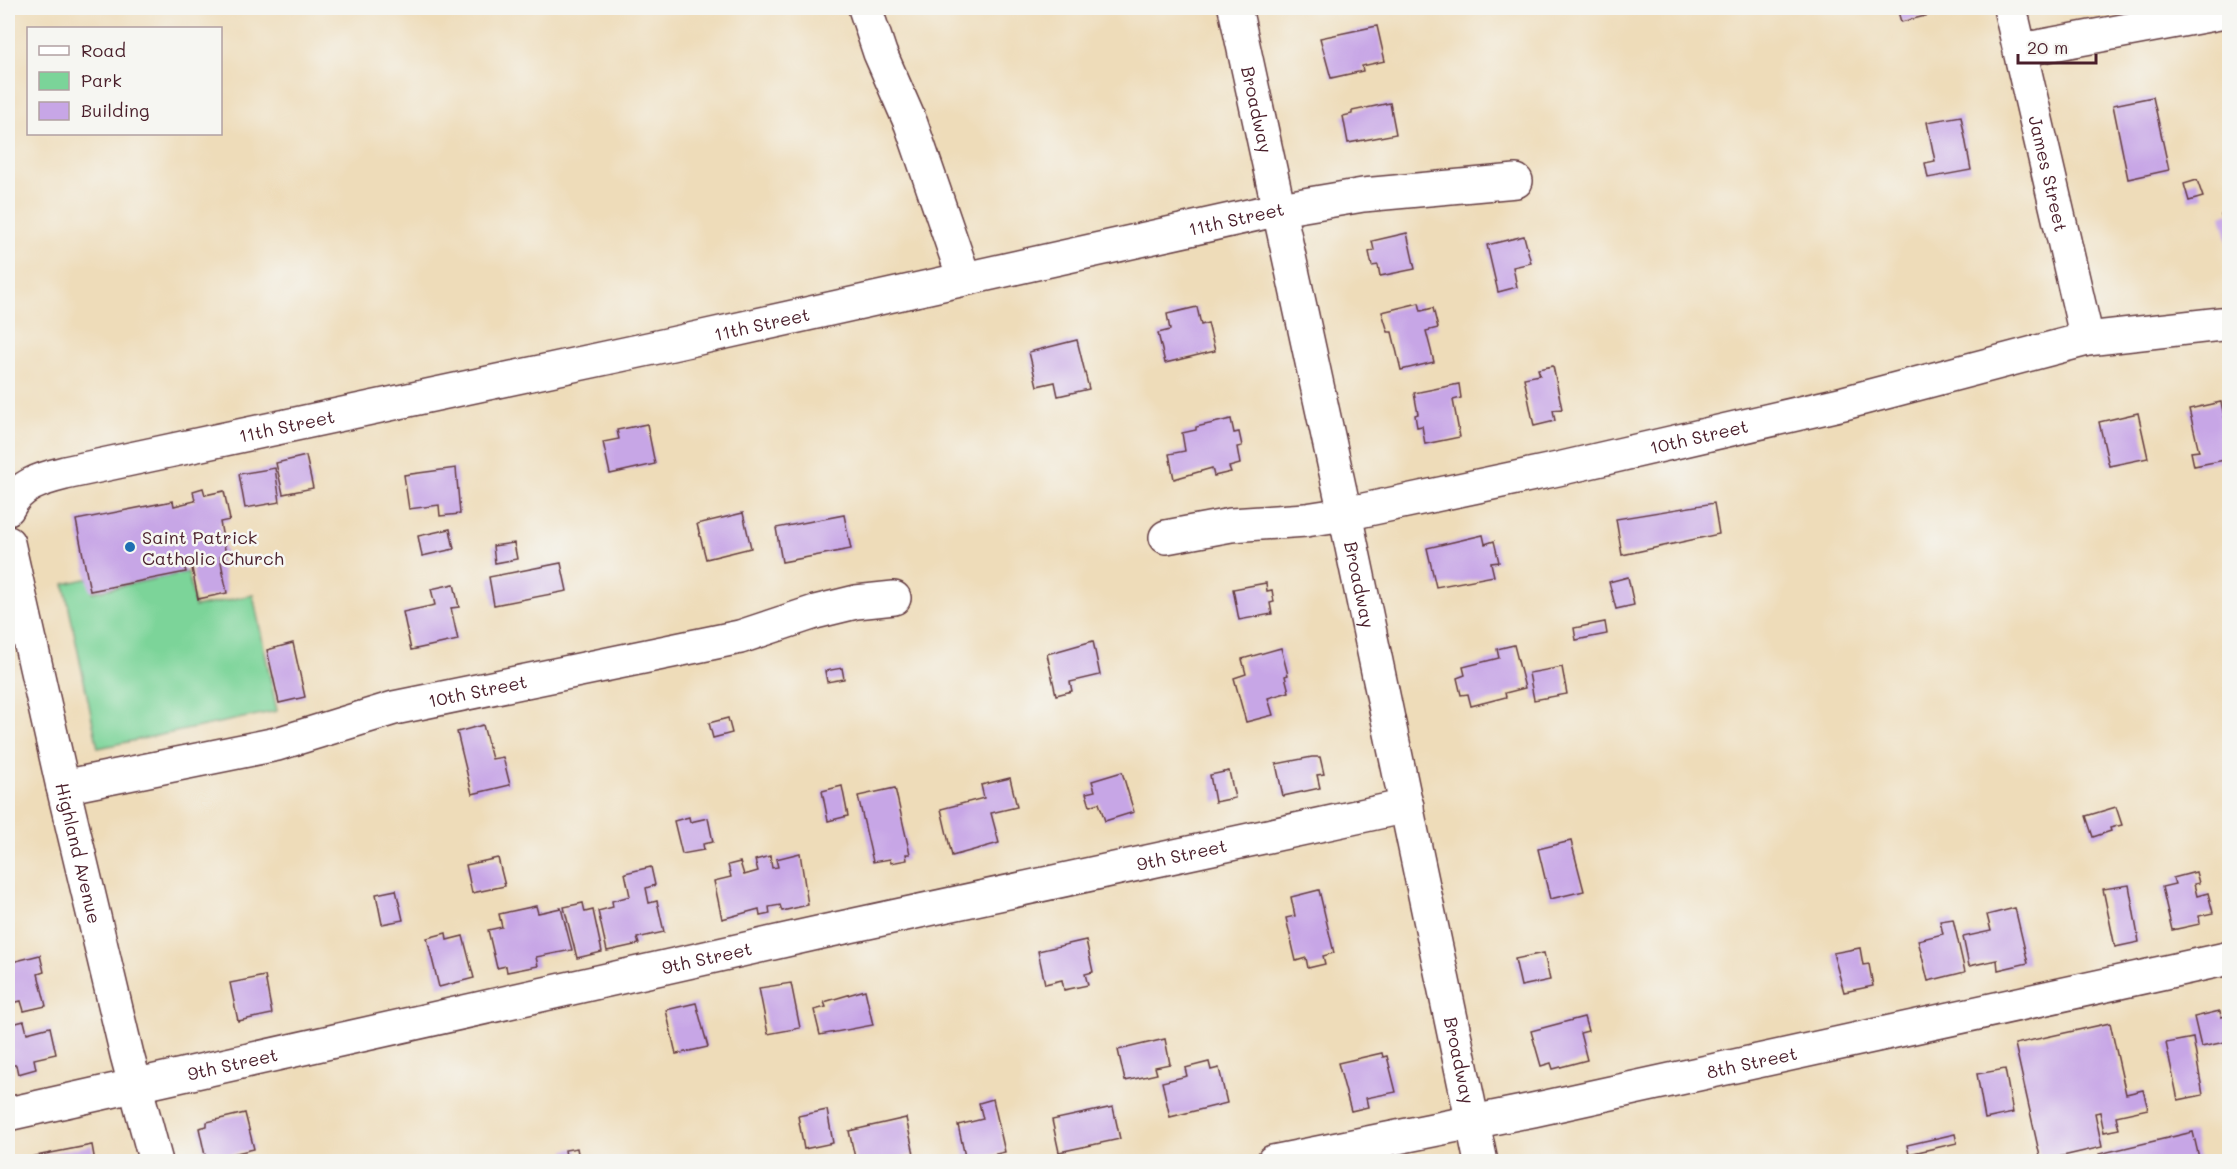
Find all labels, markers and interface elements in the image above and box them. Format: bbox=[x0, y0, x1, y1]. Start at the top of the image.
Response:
legend bbox=[27, 27, 222, 135]
scale bar bbox=[2018, 27, 2096, 65]
text: 20 m bbox=[2027, 35, 2068, 59]
text: Road bbox=[81, 38, 126, 62]
street label: Broadway bbox=[1236, 64, 1278, 155]
text: Park bbox=[81, 68, 122, 92]
text: Building bbox=[81, 98, 149, 122]
street label: James Street bbox=[2023, 113, 2074, 234]
street label: 11th Street bbox=[1186, 196, 1286, 241]
street label: 11th Street bbox=[712, 302, 812, 346]
street label: 11th Street bbox=[237, 404, 337, 448]
street label: 10th Street bbox=[1647, 414, 1750, 459]
place label: Saint Patrick Catholic Church bbox=[142, 525, 284, 570]
street label: Broadway bbox=[1339, 539, 1381, 630]
marker: Saint Patrick Catholic Church bbox=[123, 540, 137, 554]
street label: 10th Street bbox=[426, 669, 529, 713]
street label: Highland Avenue bbox=[50, 780, 107, 926]
street label: 9th Street bbox=[1134, 833, 1229, 876]
street label: 9th Street bbox=[659, 936, 754, 979]
street label: Broadway bbox=[1439, 1015, 1480, 1106]
street label: 8th Street bbox=[1704, 1041, 1799, 1084]
street label: 9th Street bbox=[185, 1042, 280, 1086]

